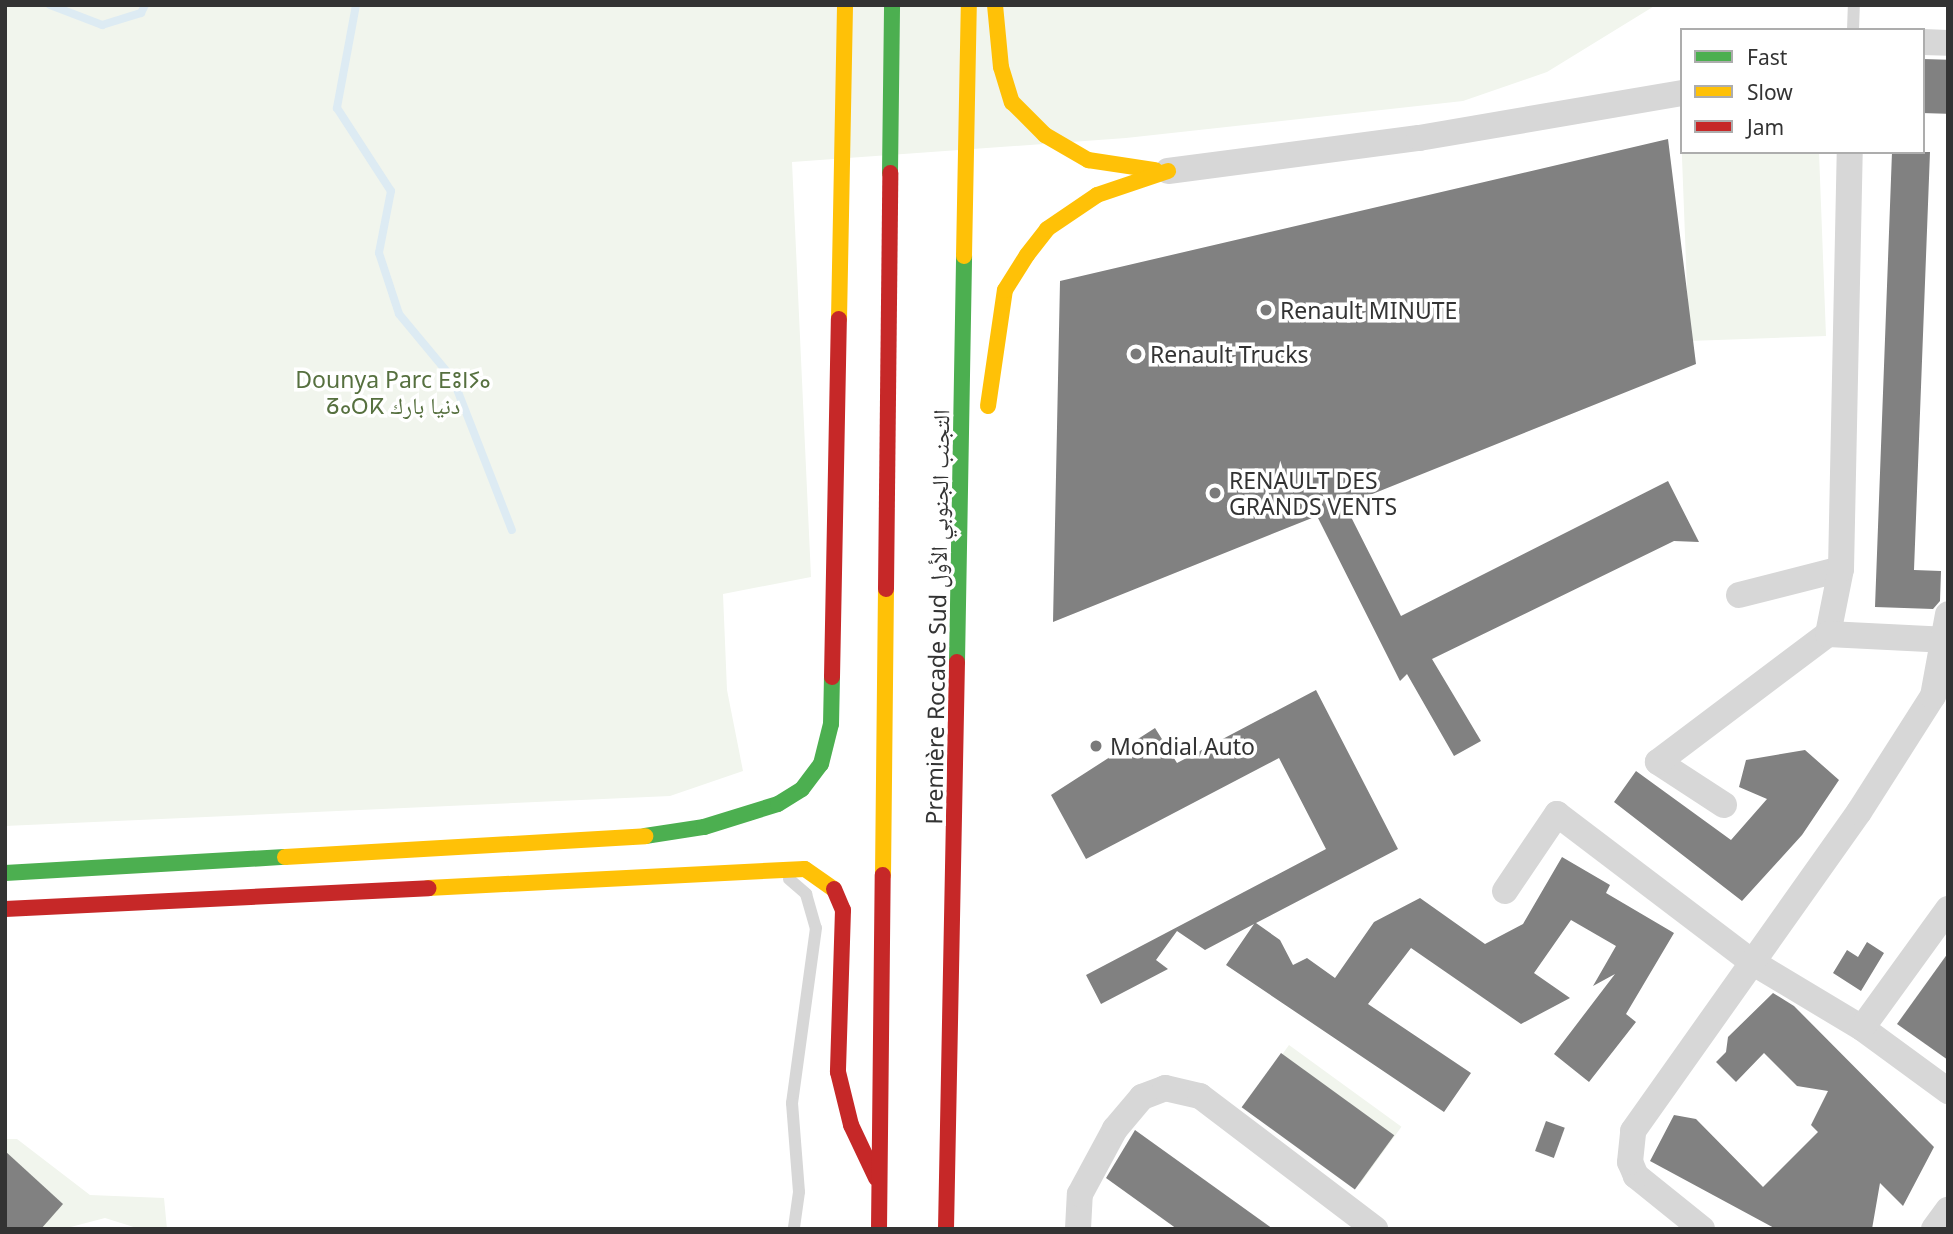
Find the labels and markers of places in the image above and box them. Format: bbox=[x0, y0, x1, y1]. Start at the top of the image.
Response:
place label: Renault MINUTE bbox=[1280, 296, 1457, 324]
marker: Renault MINUTE bbox=[1258, 302, 1274, 318]
place label: Renault Trucks bbox=[1150, 340, 1309, 368]
marker: Renault Trucks bbox=[1128, 346, 1144, 362]
place label: RENAULT DES GRANDS VENTS bbox=[1229, 466, 1397, 520]
marker: RENAULT DES GRANDS VENTS bbox=[1207, 485, 1223, 501]
place label: Mondial Auto bbox=[1110, 732, 1255, 760]
marker: Mondial Auto bbox=[1088, 738, 1104, 754]

